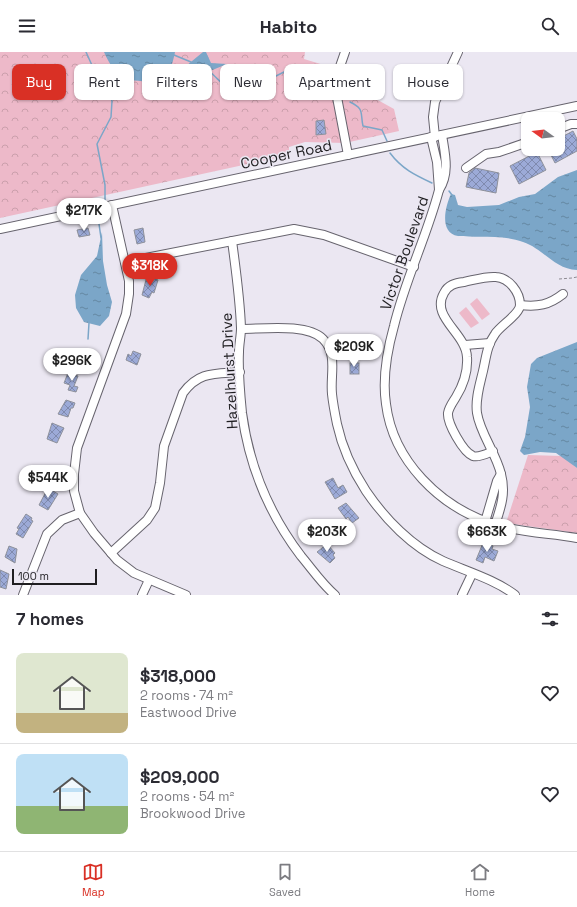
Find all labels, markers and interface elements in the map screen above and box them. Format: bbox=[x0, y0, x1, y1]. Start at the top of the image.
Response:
icon: menu bbox=[16, 15, 38, 37]
text: Habito bbox=[260, 15, 317, 38]
icon: search bbox=[539, 15, 561, 37]
chip: Buy bbox=[12, 64, 66, 100]
chip: Rent bbox=[74, 64, 134, 100]
chip: Filters bbox=[142, 64, 212, 100]
chip: New bbox=[220, 64, 276, 100]
chip: Apartment bbox=[284, 64, 385, 100]
chip: House bbox=[393, 64, 463, 100]
north arrow bbox=[521, 112, 565, 156]
map controls bbox=[521, 112, 565, 156]
street label: Cooper Road bbox=[239, 135, 333, 173]
street label: Victor Boulevard bbox=[376, 194, 432, 312]
pin: $217K bbox=[56, 198, 112, 232]
text: $217K bbox=[66, 202, 102, 219]
pin: $318K bbox=[122, 253, 178, 287]
text: $318K bbox=[131, 257, 169, 274]
street label: Hazelhurst Drive bbox=[216, 312, 242, 430]
pin: $209K bbox=[326, 334, 382, 368]
text: $209K bbox=[334, 338, 374, 355]
pin: $296K bbox=[44, 348, 100, 382]
text: $296K bbox=[52, 352, 92, 369]
pin: $544K bbox=[20, 465, 76, 499]
text: $544K bbox=[28, 469, 68, 486]
pin: $203K bbox=[299, 519, 355, 553]
pin: $663K bbox=[459, 519, 515, 553]
text: $203K bbox=[307, 523, 347, 540]
text: $663K bbox=[467, 523, 507, 540]
scale bar bbox=[12, 567, 97, 586]
text: 100 m bbox=[18, 569, 49, 583]
text: 7 homes bbox=[16, 608, 84, 630]
icon: filters bbox=[539, 608, 561, 630]
text: $318,000 bbox=[140, 665, 216, 687]
icon: home bbox=[48, 669, 96, 717]
icon: heart bbox=[539, 682, 561, 704]
text: 2 rooms · 74 m² bbox=[140, 687, 233, 704]
text: Eastwood Drive bbox=[140, 704, 237, 721]
text: $209,000 bbox=[140, 766, 220, 788]
icon: home bbox=[48, 770, 96, 818]
icon: heart bbox=[539, 783, 561, 805]
text: 2 rooms · 54 m² bbox=[140, 788, 234, 805]
text: Brookwood Drive bbox=[140, 805, 246, 822]
tab: Map bbox=[82, 861, 105, 899]
tab: Saved bbox=[269, 861, 301, 899]
tab: Home bbox=[465, 861, 495, 899]

